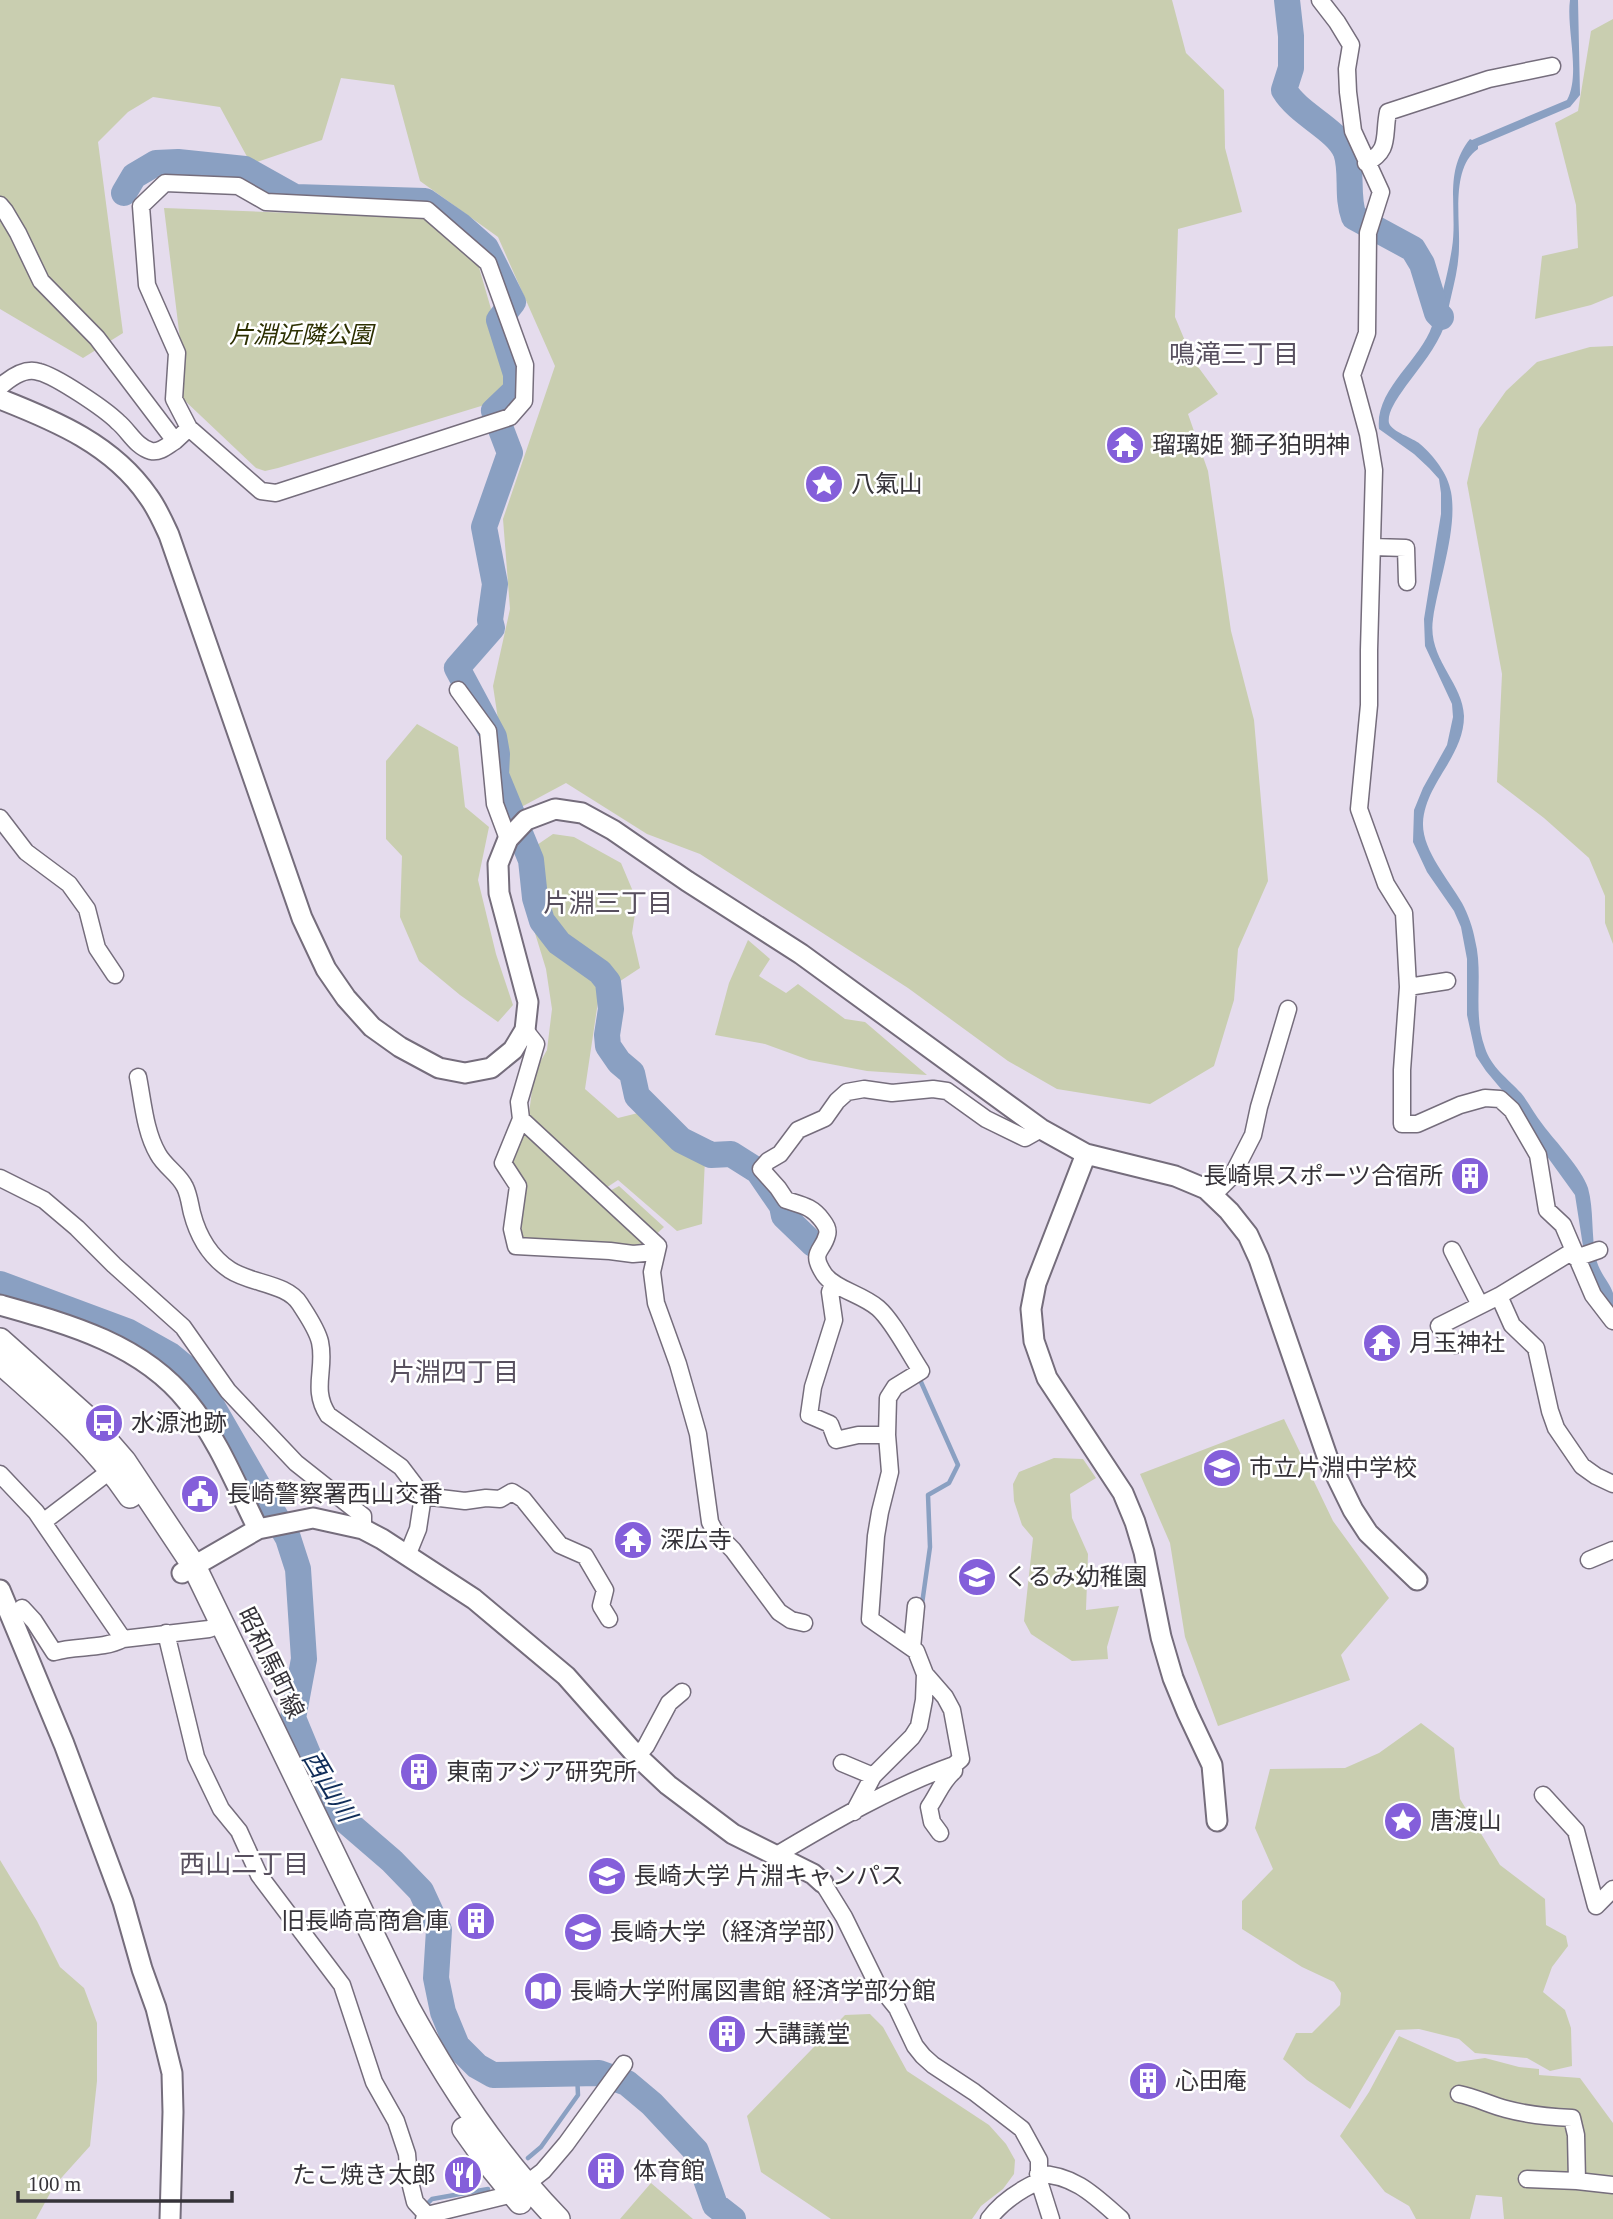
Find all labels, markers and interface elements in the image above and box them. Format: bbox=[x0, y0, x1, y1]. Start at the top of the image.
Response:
park label: 片淵近隣公園 bbox=[229, 322, 376, 348]
district label: 鳴滝三丁目 bbox=[1169, 340, 1299, 369]
temple icon: 瑠璃姫 獅子狛明神 bbox=[1104, 424, 1146, 466]
place label: 瑠璃姫 獅子狛明神 bbox=[1152, 432, 1350, 458]
place icon: 八氣山 bbox=[803, 463, 845, 505]
place label: 八氣山 bbox=[851, 471, 923, 497]
district label: 片淵三丁目 bbox=[543, 889, 673, 918]
building icon: 長崎県スポーツ合宿所 bbox=[1449, 1155, 1491, 1197]
place label: 長崎県スポーツ合宿所 bbox=[1203, 1163, 1443, 1189]
temple icon: 月玉神社 bbox=[1361, 1322, 1403, 1364]
place label: 月玉神社 bbox=[1409, 1330, 1505, 1356]
district label: 片淵四丁目 bbox=[389, 1358, 519, 1387]
bus stop icon: 水源池跡 bbox=[83, 1402, 125, 1444]
place label: 水源池跡 bbox=[131, 1410, 227, 1436]
school or university icon: 市立片淵中学校 bbox=[1201, 1447, 1243, 1489]
place label: 市立片淵中学校 bbox=[1249, 1455, 1417, 1481]
public building icon: 長崎警察署西山交番 bbox=[179, 1473, 221, 1515]
place label: 長崎警察署西山交番 bbox=[227, 1481, 443, 1507]
temple icon: 深広寺 bbox=[612, 1519, 654, 1561]
place label: 深広寺 bbox=[660, 1527, 732, 1553]
school or university icon: くるみ幼稚園 bbox=[956, 1556, 998, 1598]
place label: くるみ幼稚園 bbox=[1004, 1564, 1148, 1590]
street label: 昭和馬町線 bbox=[233, 1603, 309, 1723]
water label: 西山川 bbox=[296, 1745, 363, 1829]
building icon: 東南アジア研究所 bbox=[398, 1751, 440, 1793]
place label: 東南アジア研究所 bbox=[446, 1759, 637, 1785]
place icon: 唐渡山 bbox=[1382, 1800, 1424, 1842]
place label: 唐渡山 bbox=[1430, 1808, 1502, 1834]
district label: 西山二丁目 bbox=[179, 1850, 309, 1879]
school or university icon: 長崎大学 片淵キャンパス bbox=[586, 1855, 628, 1897]
place label: 長崎大学 片淵キャンパス bbox=[634, 1863, 904, 1889]
building icon: 旧長崎高商倉庫 bbox=[455, 1900, 497, 1942]
place label: 旧長崎高商倉庫 bbox=[281, 1908, 449, 1934]
school or university icon: 長崎大学（経済学部） bbox=[562, 1911, 604, 1953]
place label: 長崎大学（経済学部） bbox=[610, 1919, 850, 1945]
library icon: 長崎大学附属図書館 経済学部分館 bbox=[522, 1970, 564, 2012]
place label: 長崎大学附属図書館 経済学部分館 bbox=[570, 1978, 936, 2004]
building icon: 大講議堂 bbox=[706, 2013, 748, 2055]
place label: 大講議堂 bbox=[754, 2021, 850, 2047]
building icon: 心田庵 bbox=[1127, 2060, 1169, 2102]
place label: 心田庵 bbox=[1175, 2068, 1247, 2094]
building icon: 体育館 bbox=[585, 2150, 627, 2192]
restaurant icon: たこ焼き太郎 bbox=[442, 2154, 484, 2196]
place label: 体育館 bbox=[633, 2158, 705, 2184]
scale bar bbox=[18, 2160, 231, 2204]
place label: たこ焼き太郎 bbox=[292, 2162, 436, 2188]
text: 100 m bbox=[28, 2172, 81, 2196]

